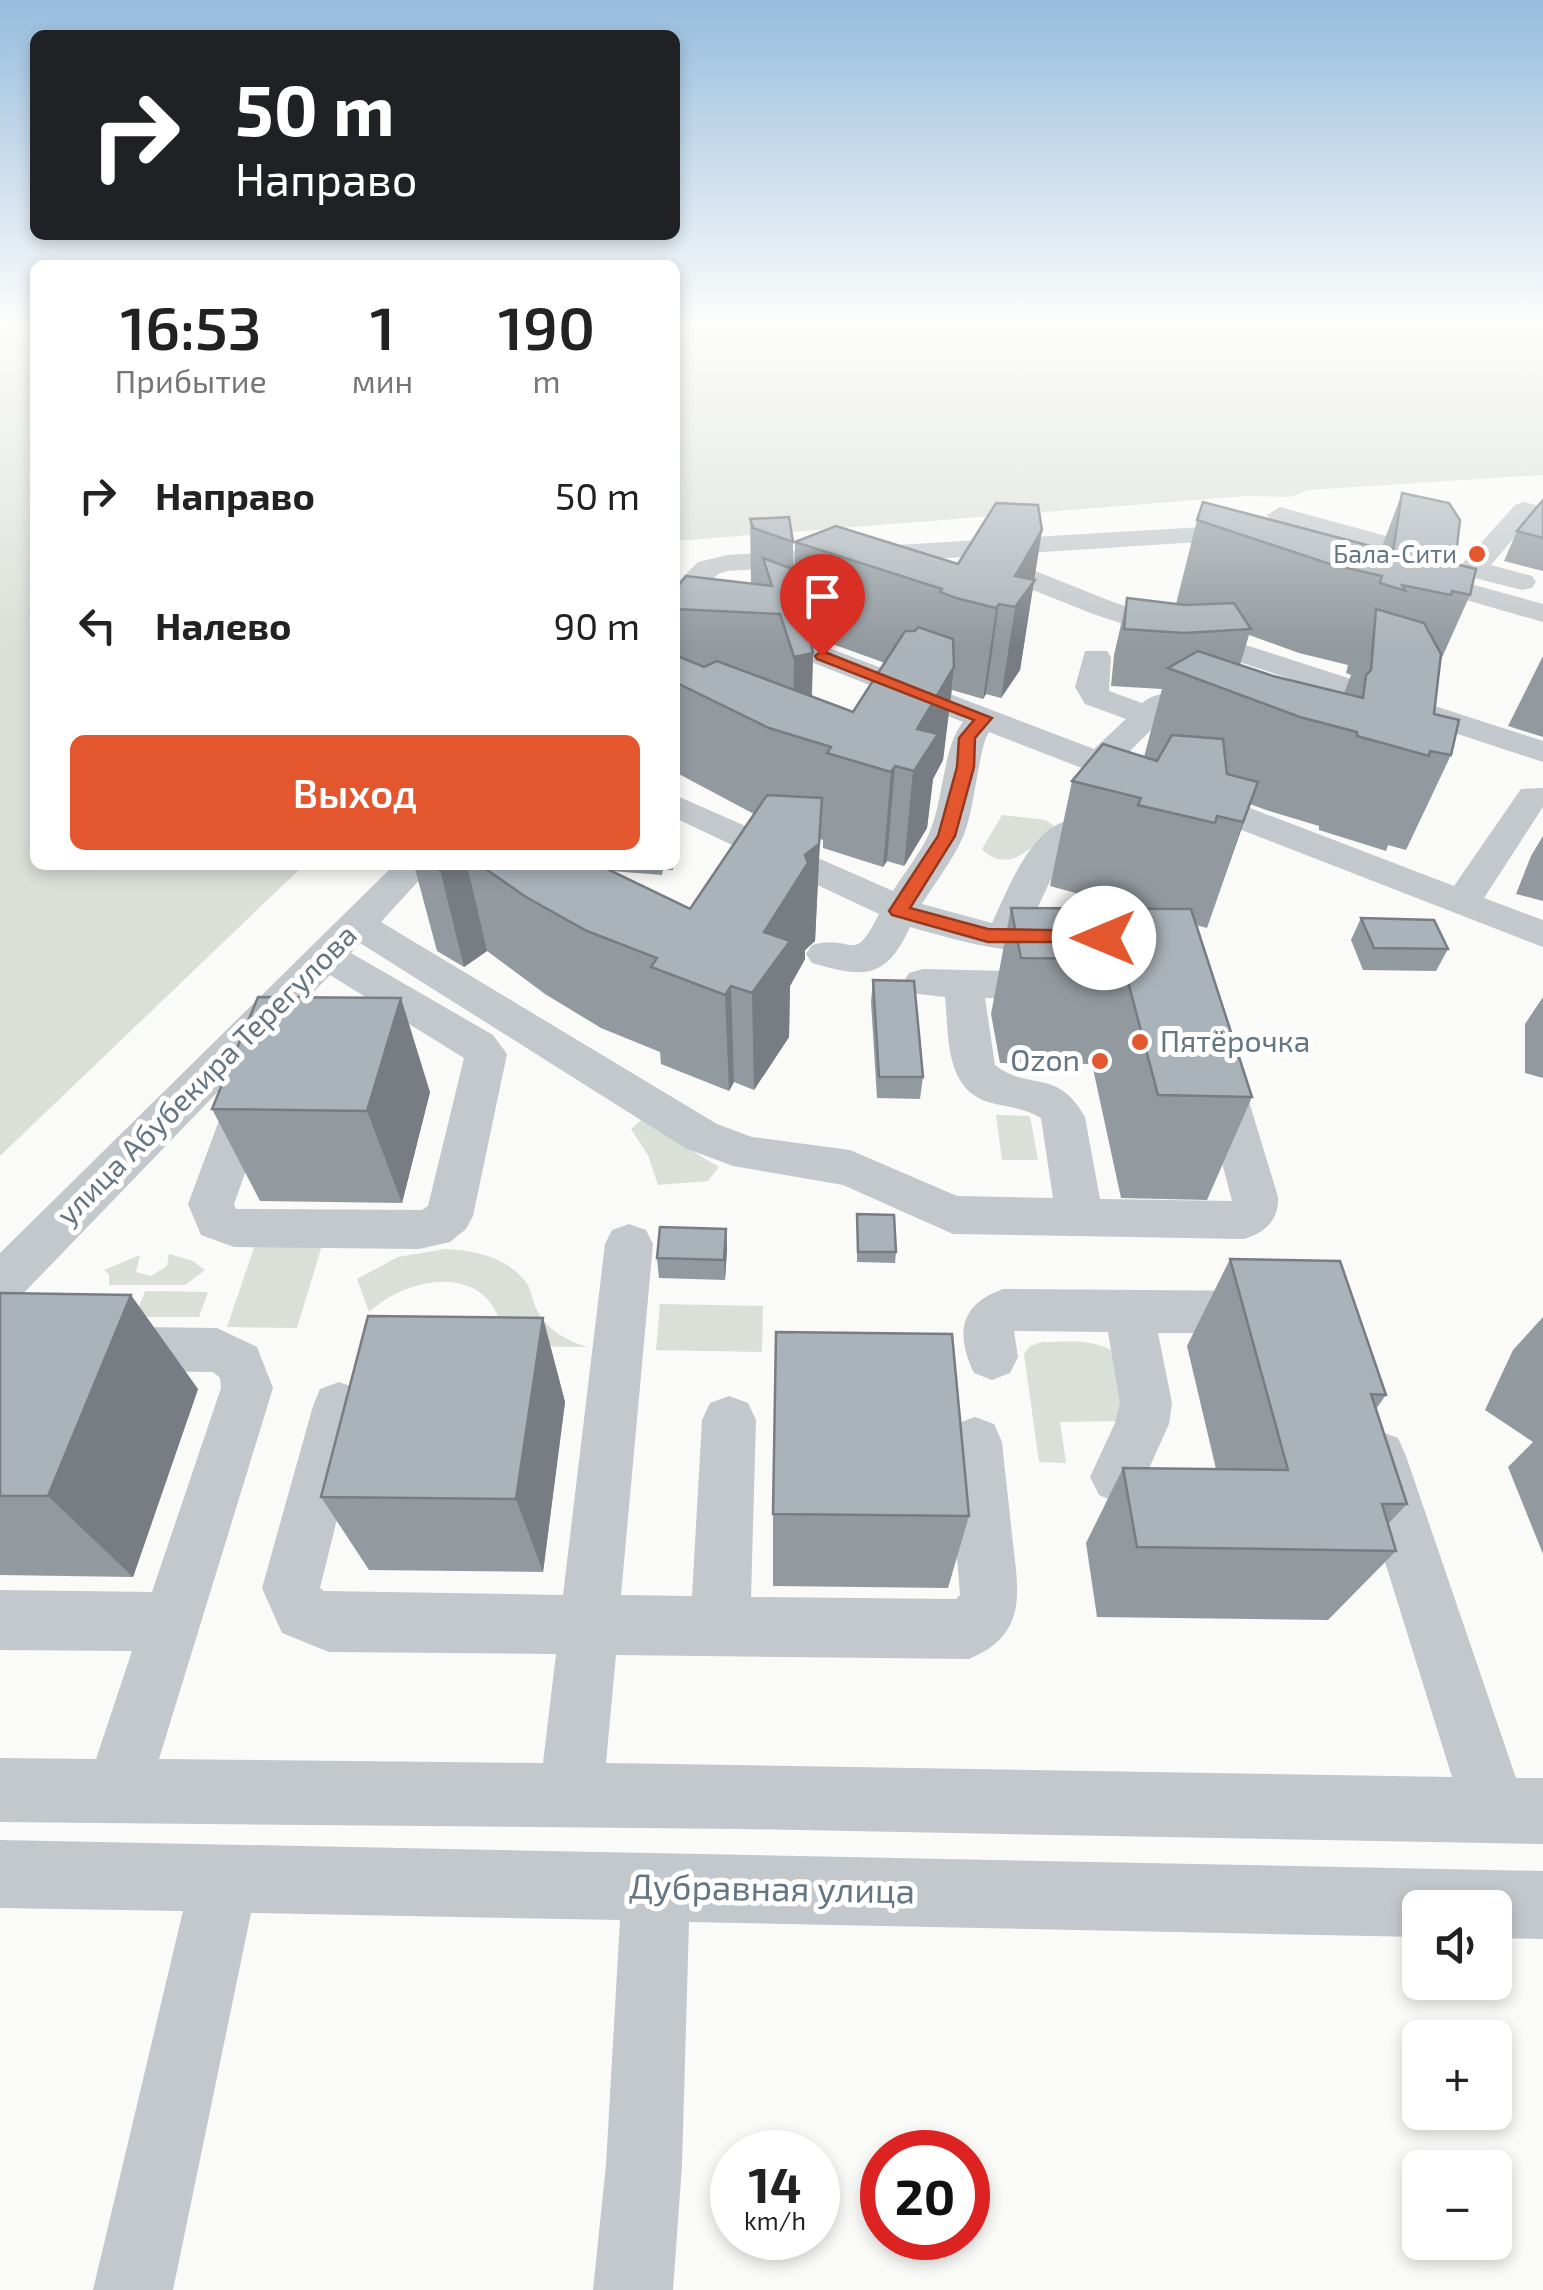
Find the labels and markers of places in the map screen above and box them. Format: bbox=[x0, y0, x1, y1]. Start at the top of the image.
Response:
place label: Бала-Сити bbox=[1333, 538, 1457, 568]
marker: Бала-Сити bbox=[1466, 543, 1488, 565]
pin bbox=[780, 554, 865, 657]
place label: Пятёрочка bbox=[1160, 1022, 1310, 1058]
marker: Пятёрочка bbox=[1129, 1031, 1151, 1053]
place label: Ozon bbox=[1010, 1041, 1080, 1077]
marker: Ozon bbox=[1089, 1050, 1111, 1072]

